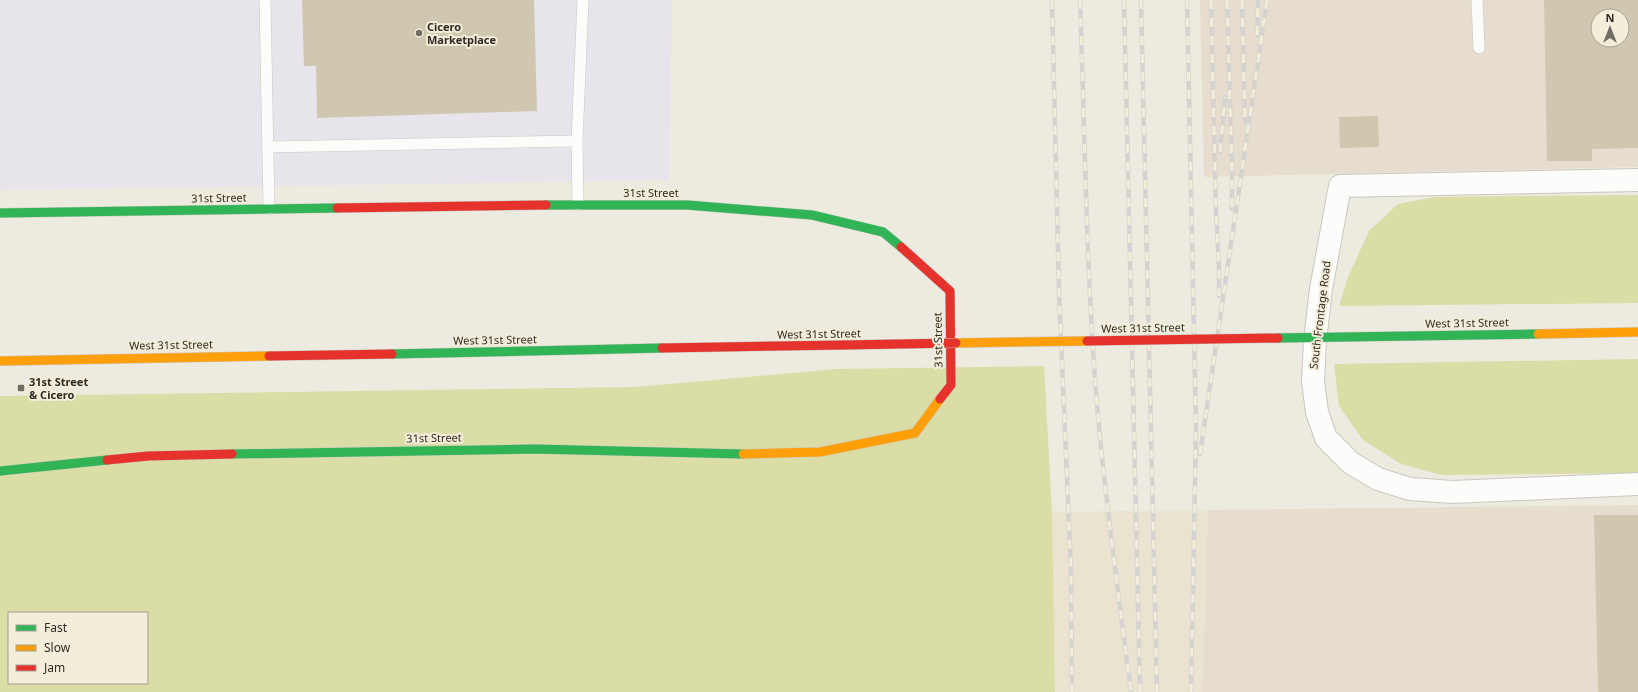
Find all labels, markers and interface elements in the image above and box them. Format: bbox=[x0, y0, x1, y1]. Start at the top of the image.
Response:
north arrow bbox=[1590, 8, 1630, 48]
text: N bbox=[1606, 10, 1614, 25]
place label: Cicero Marketplace bbox=[427, 19, 497, 47]
marker: Cicero Marketplace bbox=[414, 28, 424, 38]
street label: 31st Street bbox=[623, 185, 679, 200]
street label: 31st Street bbox=[191, 190, 247, 205]
street label: South Frontage Road bbox=[1305, 260, 1334, 370]
street label: 31st Street bbox=[930, 312, 945, 368]
street label: West 31st Street bbox=[1425, 314, 1509, 331]
street label: West 31st Street bbox=[1101, 319, 1185, 336]
street label: West 31st Street bbox=[777, 325, 861, 342]
street label: West 31st Street bbox=[453, 331, 537, 348]
street label: West 31st Street bbox=[129, 336, 213, 353]
place label: 31st Street & Cicero bbox=[29, 374, 88, 402]
marker: 31st Street & Cicero bbox=[16, 383, 26, 393]
street label: 31st Street bbox=[406, 430, 462, 445]
legend bbox=[8, 612, 148, 684]
text: Fast bbox=[44, 619, 68, 636]
text: Slow bbox=[44, 639, 71, 656]
text: Jam bbox=[43, 659, 65, 676]

